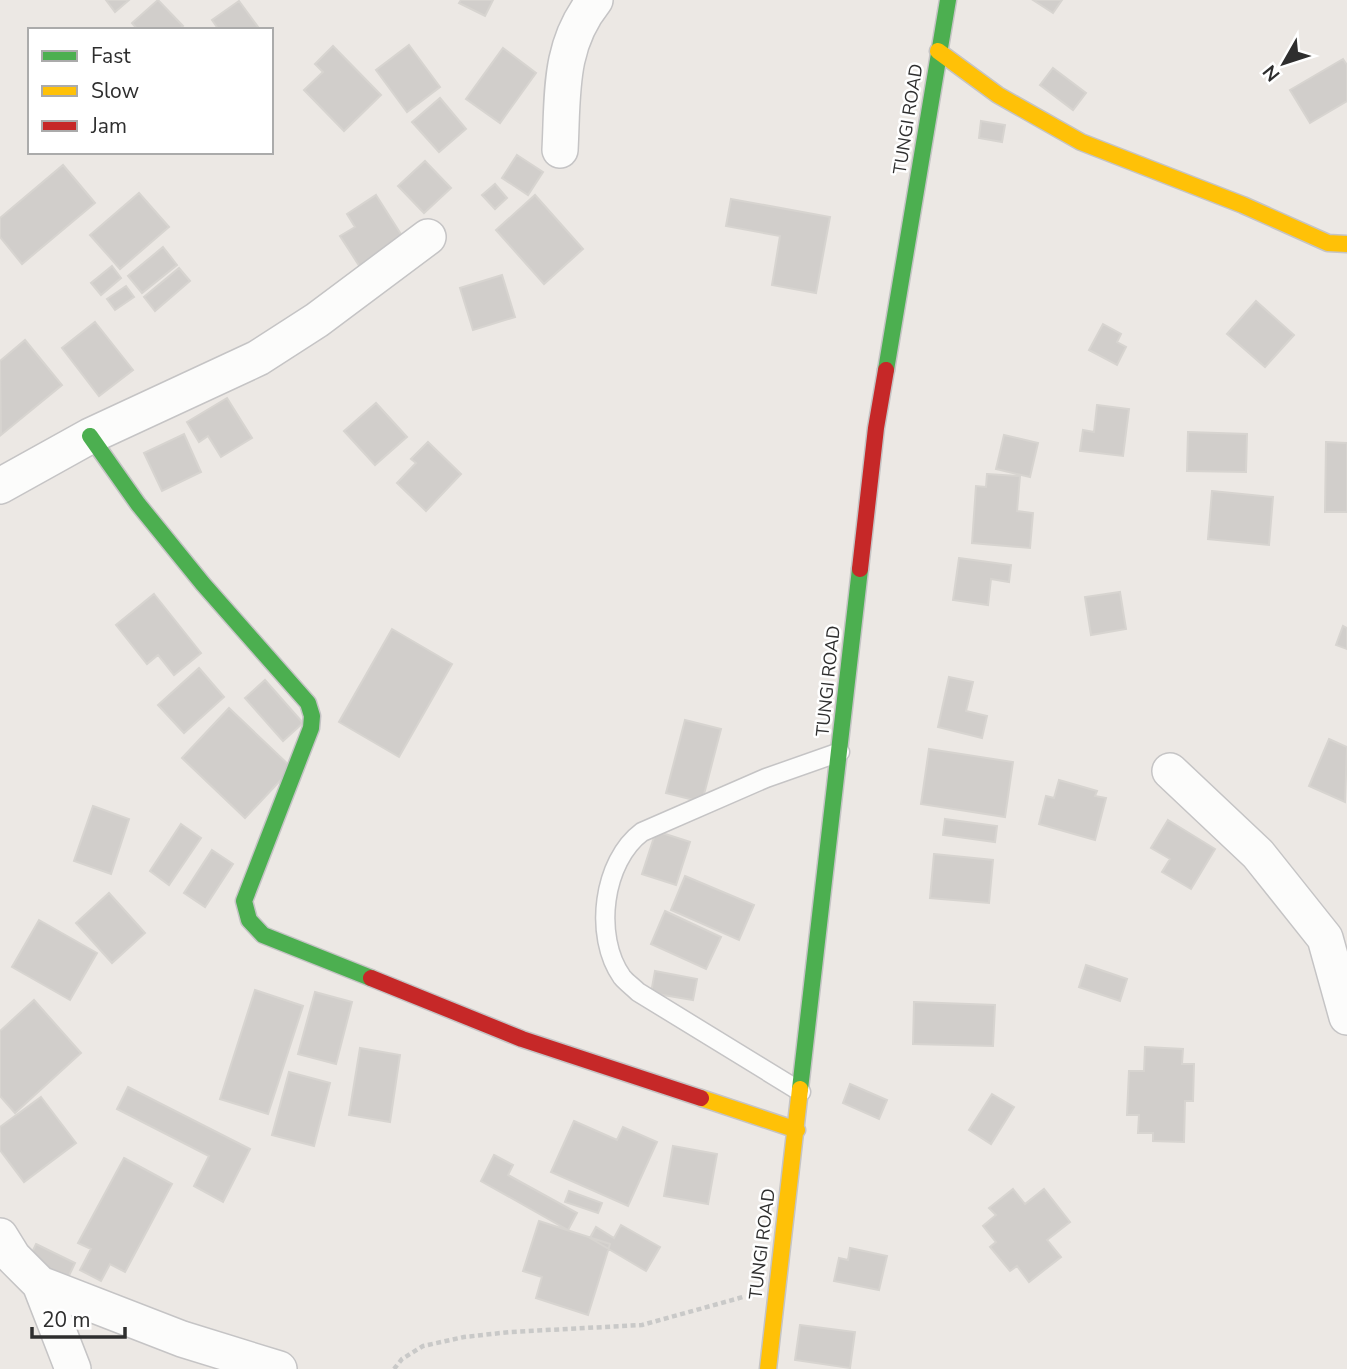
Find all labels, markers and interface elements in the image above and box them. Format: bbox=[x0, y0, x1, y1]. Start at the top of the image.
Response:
legend bbox=[28, 28, 273, 154]
north arrow bbox=[1249, 28, 1319, 98]
text: Fast bbox=[91, 42, 131, 70]
text: N bbox=[1257, 59, 1286, 87]
street label: TUNGI ROAD bbox=[887, 62, 929, 176]
text: Slow bbox=[91, 77, 140, 105]
text: Jam bbox=[90, 112, 127, 140]
street label: TUNGI ROAD bbox=[810, 624, 846, 738]
street label: TUNGI ROAD bbox=[743, 1187, 781, 1301]
scale bar bbox=[32, 1296, 124, 1340]
text: 20 m bbox=[42, 1306, 91, 1334]

